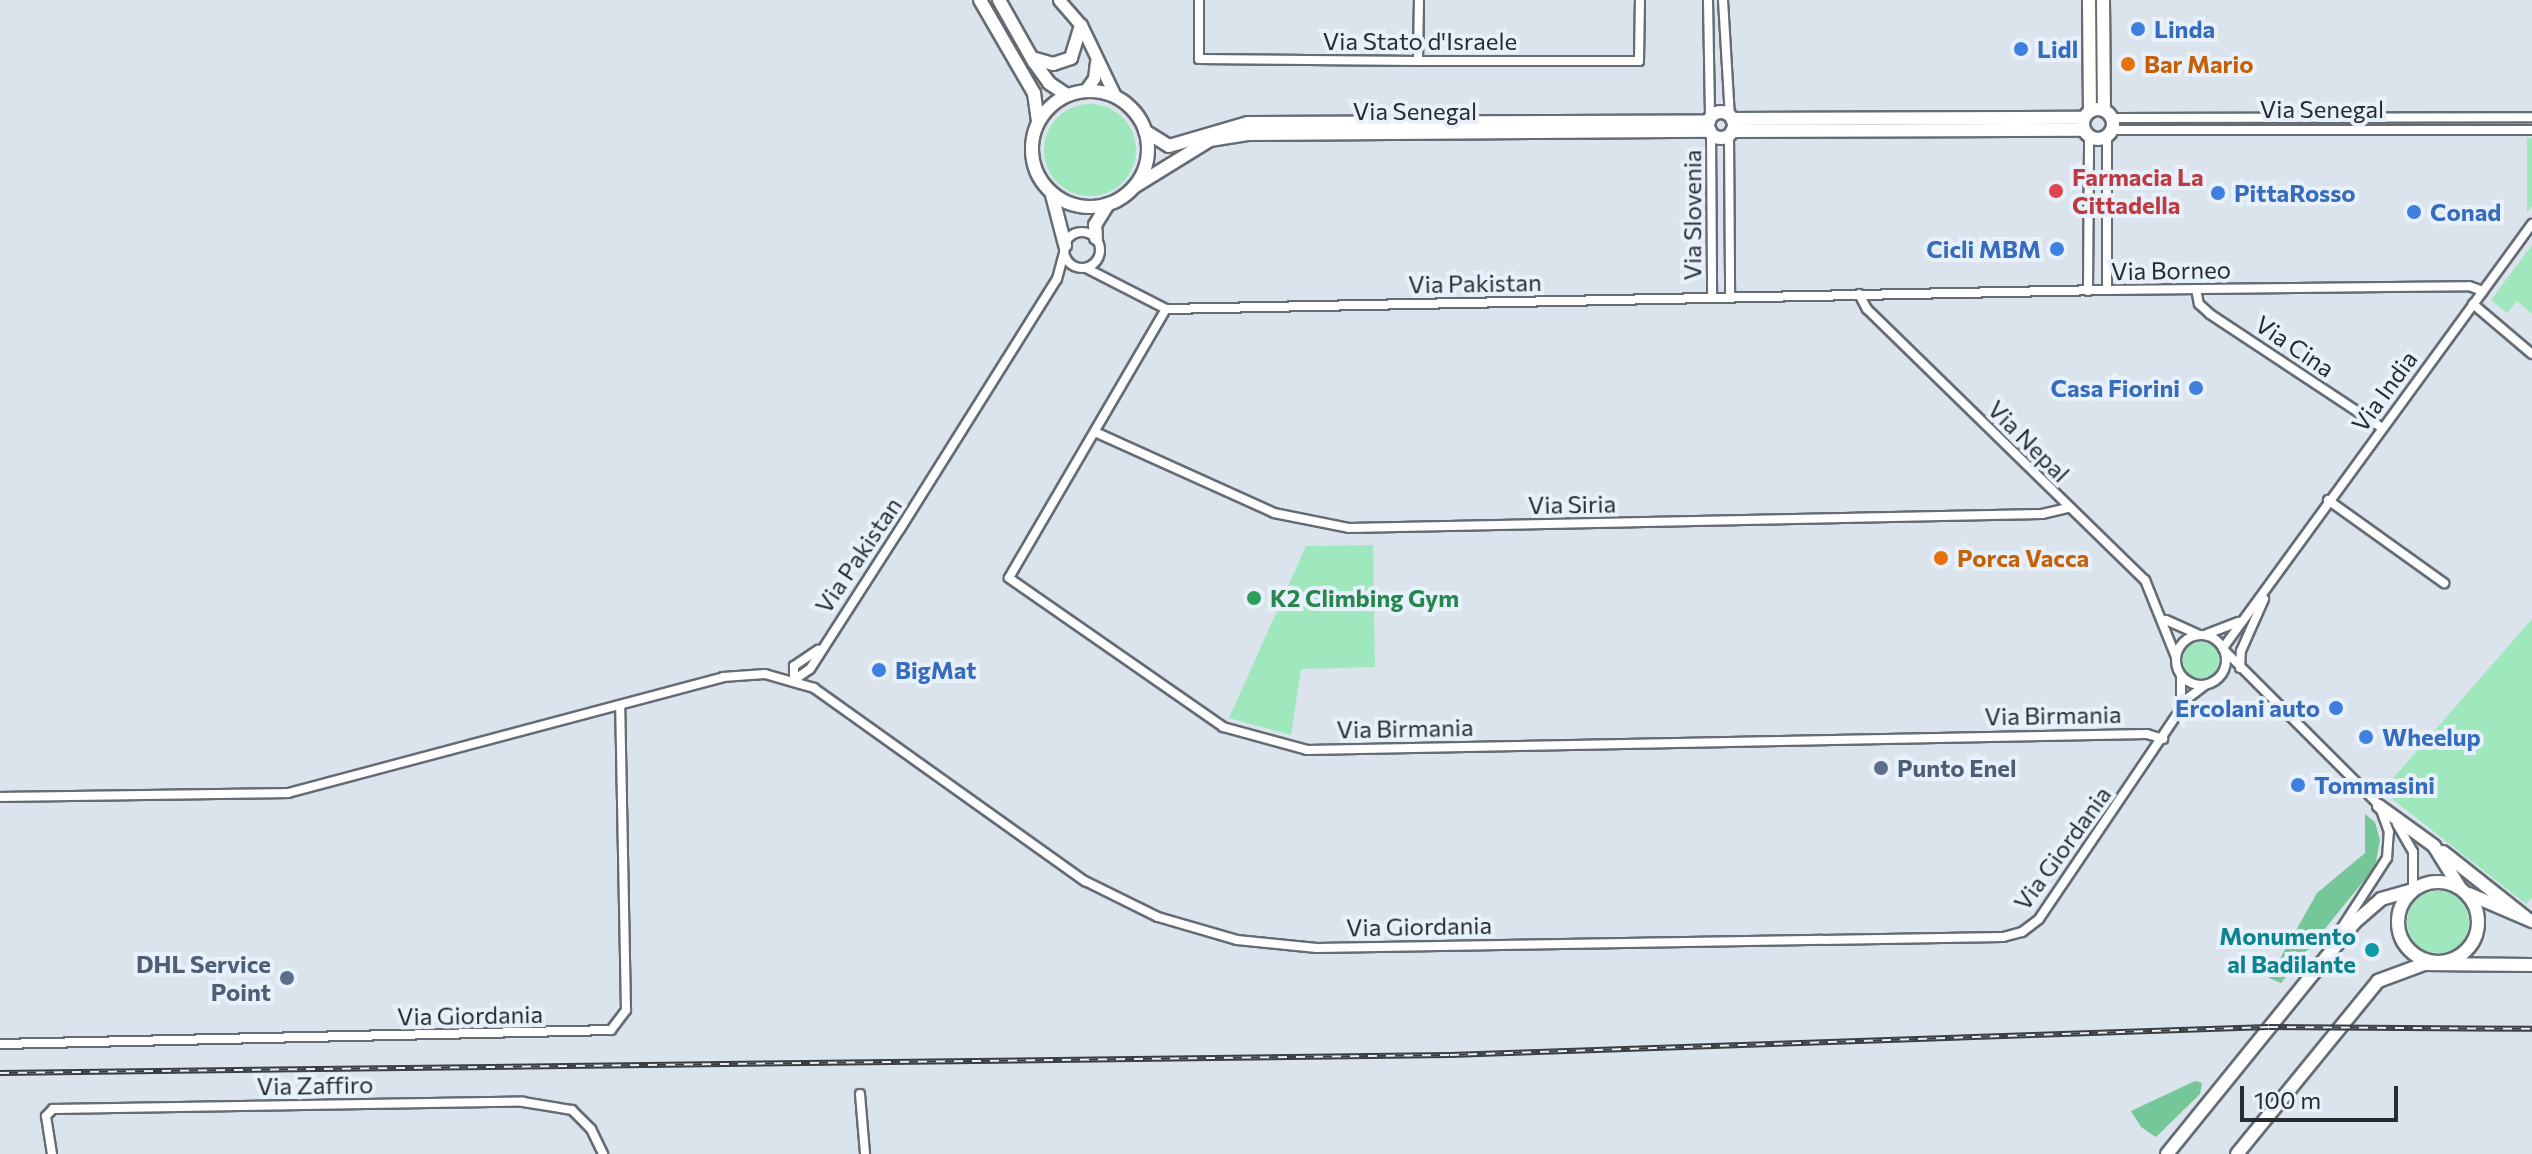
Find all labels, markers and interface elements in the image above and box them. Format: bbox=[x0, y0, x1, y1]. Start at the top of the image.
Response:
place label: Linda bbox=[2154, 15, 2215, 43]
marker: Linda bbox=[2129, 20, 2147, 38]
street label: Via Stato d'Israele bbox=[1323, 27, 1517, 55]
place label: Lidl bbox=[2037, 35, 2078, 63]
marker: Lidl bbox=[2012, 40, 2030, 58]
place label: Bar Mario bbox=[2144, 50, 2253, 78]
marker: Bar Mario bbox=[2119, 55, 2137, 73]
street label: Via Senegal bbox=[2260, 95, 2384, 123]
street label: Via Senegal bbox=[1353, 97, 1477, 125]
street label: Via Slovenia bbox=[1678, 150, 1706, 280]
place label: Farmacia La Cittadella bbox=[2072, 163, 2204, 219]
place label: PittaRosso bbox=[2234, 179, 2356, 207]
marker: Farmacia La Cittadella bbox=[2047, 182, 2065, 200]
marker: PittaRosso bbox=[2209, 184, 2227, 202]
place label: Conad bbox=[2430, 198, 2501, 226]
marker: Conad bbox=[2405, 203, 2423, 221]
place label: Cicli MBM bbox=[1926, 235, 2041, 263]
marker: Cicli MBM bbox=[2048, 240, 2066, 258]
street label: Via Borneo bbox=[2111, 255, 2231, 285]
street label: Via Pakistan bbox=[1408, 267, 1542, 299]
street label: Via Cina bbox=[2250, 309, 2340, 383]
street label: Via India bbox=[2345, 345, 2423, 437]
place label: Casa Fiorini bbox=[2051, 374, 2180, 402]
marker: Casa Fiorini bbox=[2187, 379, 2205, 397]
street label: Via Nepal bbox=[1982, 394, 2076, 488]
street label: Via Siria bbox=[1528, 489, 1616, 519]
street label: Via Pakistan bbox=[809, 492, 907, 618]
place label: Porca Vacca bbox=[1957, 544, 2089, 572]
marker: Porca Vacca bbox=[1932, 549, 1950, 567]
place label: K2 Climbing Gym bbox=[1270, 584, 1459, 612]
marker: K2 Climbing Gym bbox=[1245, 589, 1263, 607]
place label: BigMat bbox=[895, 656, 976, 684]
marker: BigMat bbox=[870, 661, 888, 679]
place label: Ercolani auto bbox=[2175, 694, 2320, 722]
street label: Via Birmania bbox=[1984, 699, 2122, 731]
marker: Ercolani auto bbox=[2327, 699, 2345, 717]
street label: Via Birmania bbox=[1336, 712, 1474, 744]
place label: Wheelup bbox=[2382, 723, 2481, 751]
marker: Wheelup bbox=[2357, 728, 2375, 746]
place label: Punto Enel bbox=[1897, 754, 2017, 782]
marker: Punto Enel bbox=[1872, 759, 1890, 777]
place label: Tommasini bbox=[2314, 771, 2435, 799]
marker: Tommasini bbox=[2289, 776, 2307, 794]
street label: Via Giordania bbox=[2007, 780, 2117, 916]
street label: Via Giordania bbox=[1346, 910, 1492, 942]
place label: Monumento al Badilante bbox=[2219, 922, 2356, 978]
marker: Monumento al Badilante bbox=[2363, 941, 2381, 959]
place label: DHL Service Point bbox=[136, 950, 271, 1006]
marker: DHL Service Point bbox=[278, 969, 296, 987]
street label: Via Giordania bbox=[397, 999, 543, 1031]
street label: Via Zaffiro bbox=[256, 1070, 374, 1100]
scale bar bbox=[2244, 1070, 2402, 1120]
text: 100 m bbox=[2254, 1085, 2321, 1114]

